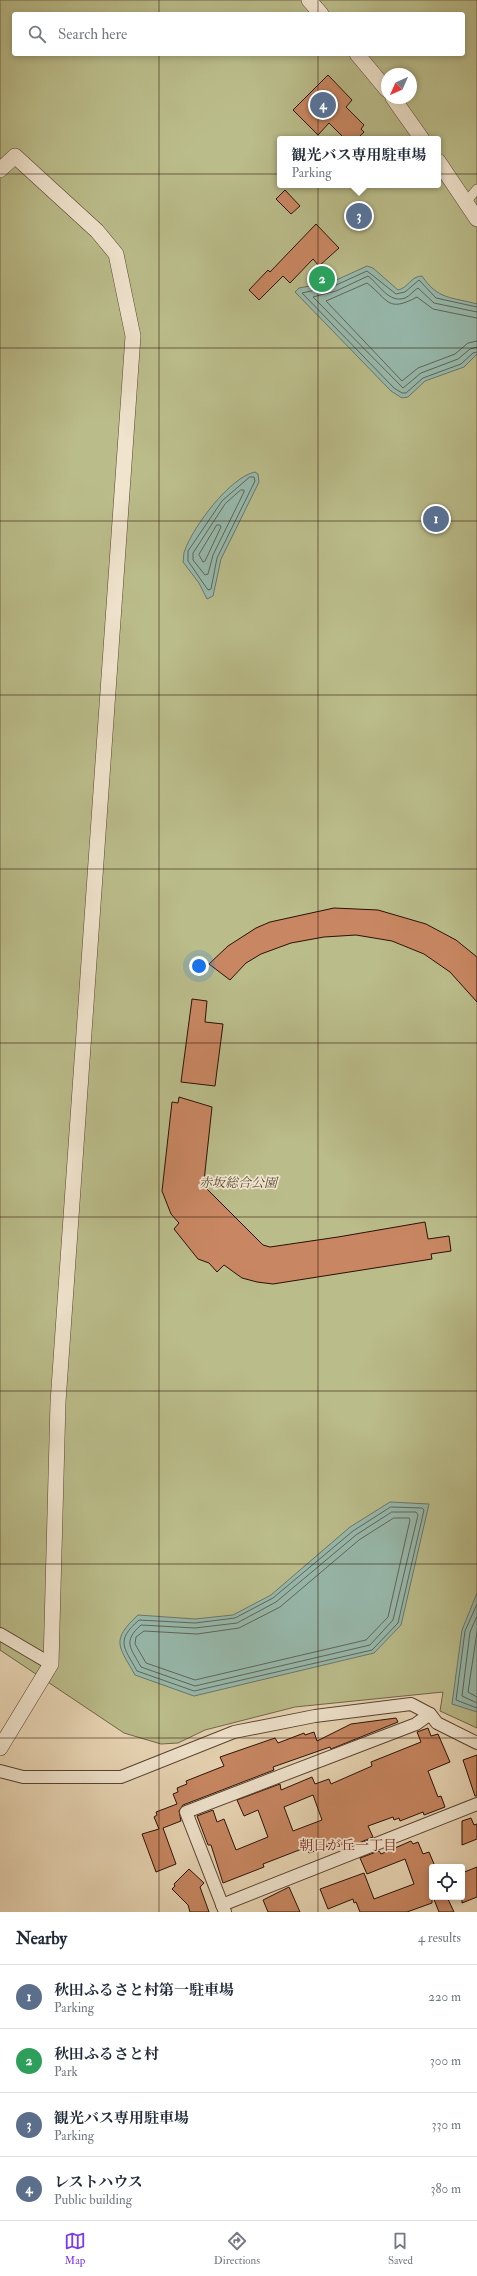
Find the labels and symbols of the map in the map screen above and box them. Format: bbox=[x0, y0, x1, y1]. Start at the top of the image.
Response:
north arrow bbox=[381, 68, 417, 104]
pin: 4 bbox=[310, 90, 336, 120]
pin: 3 bbox=[346, 201, 372, 231]
pin: 2 bbox=[309, 264, 335, 294]
pin: 1 bbox=[423, 504, 449, 534]
your location bbox=[189, 956, 209, 976]
park label: 赤坂総合公園 bbox=[199, 1175, 279, 1191]
district label: 朝日が丘一丁目 bbox=[299, 1837, 397, 1854]

